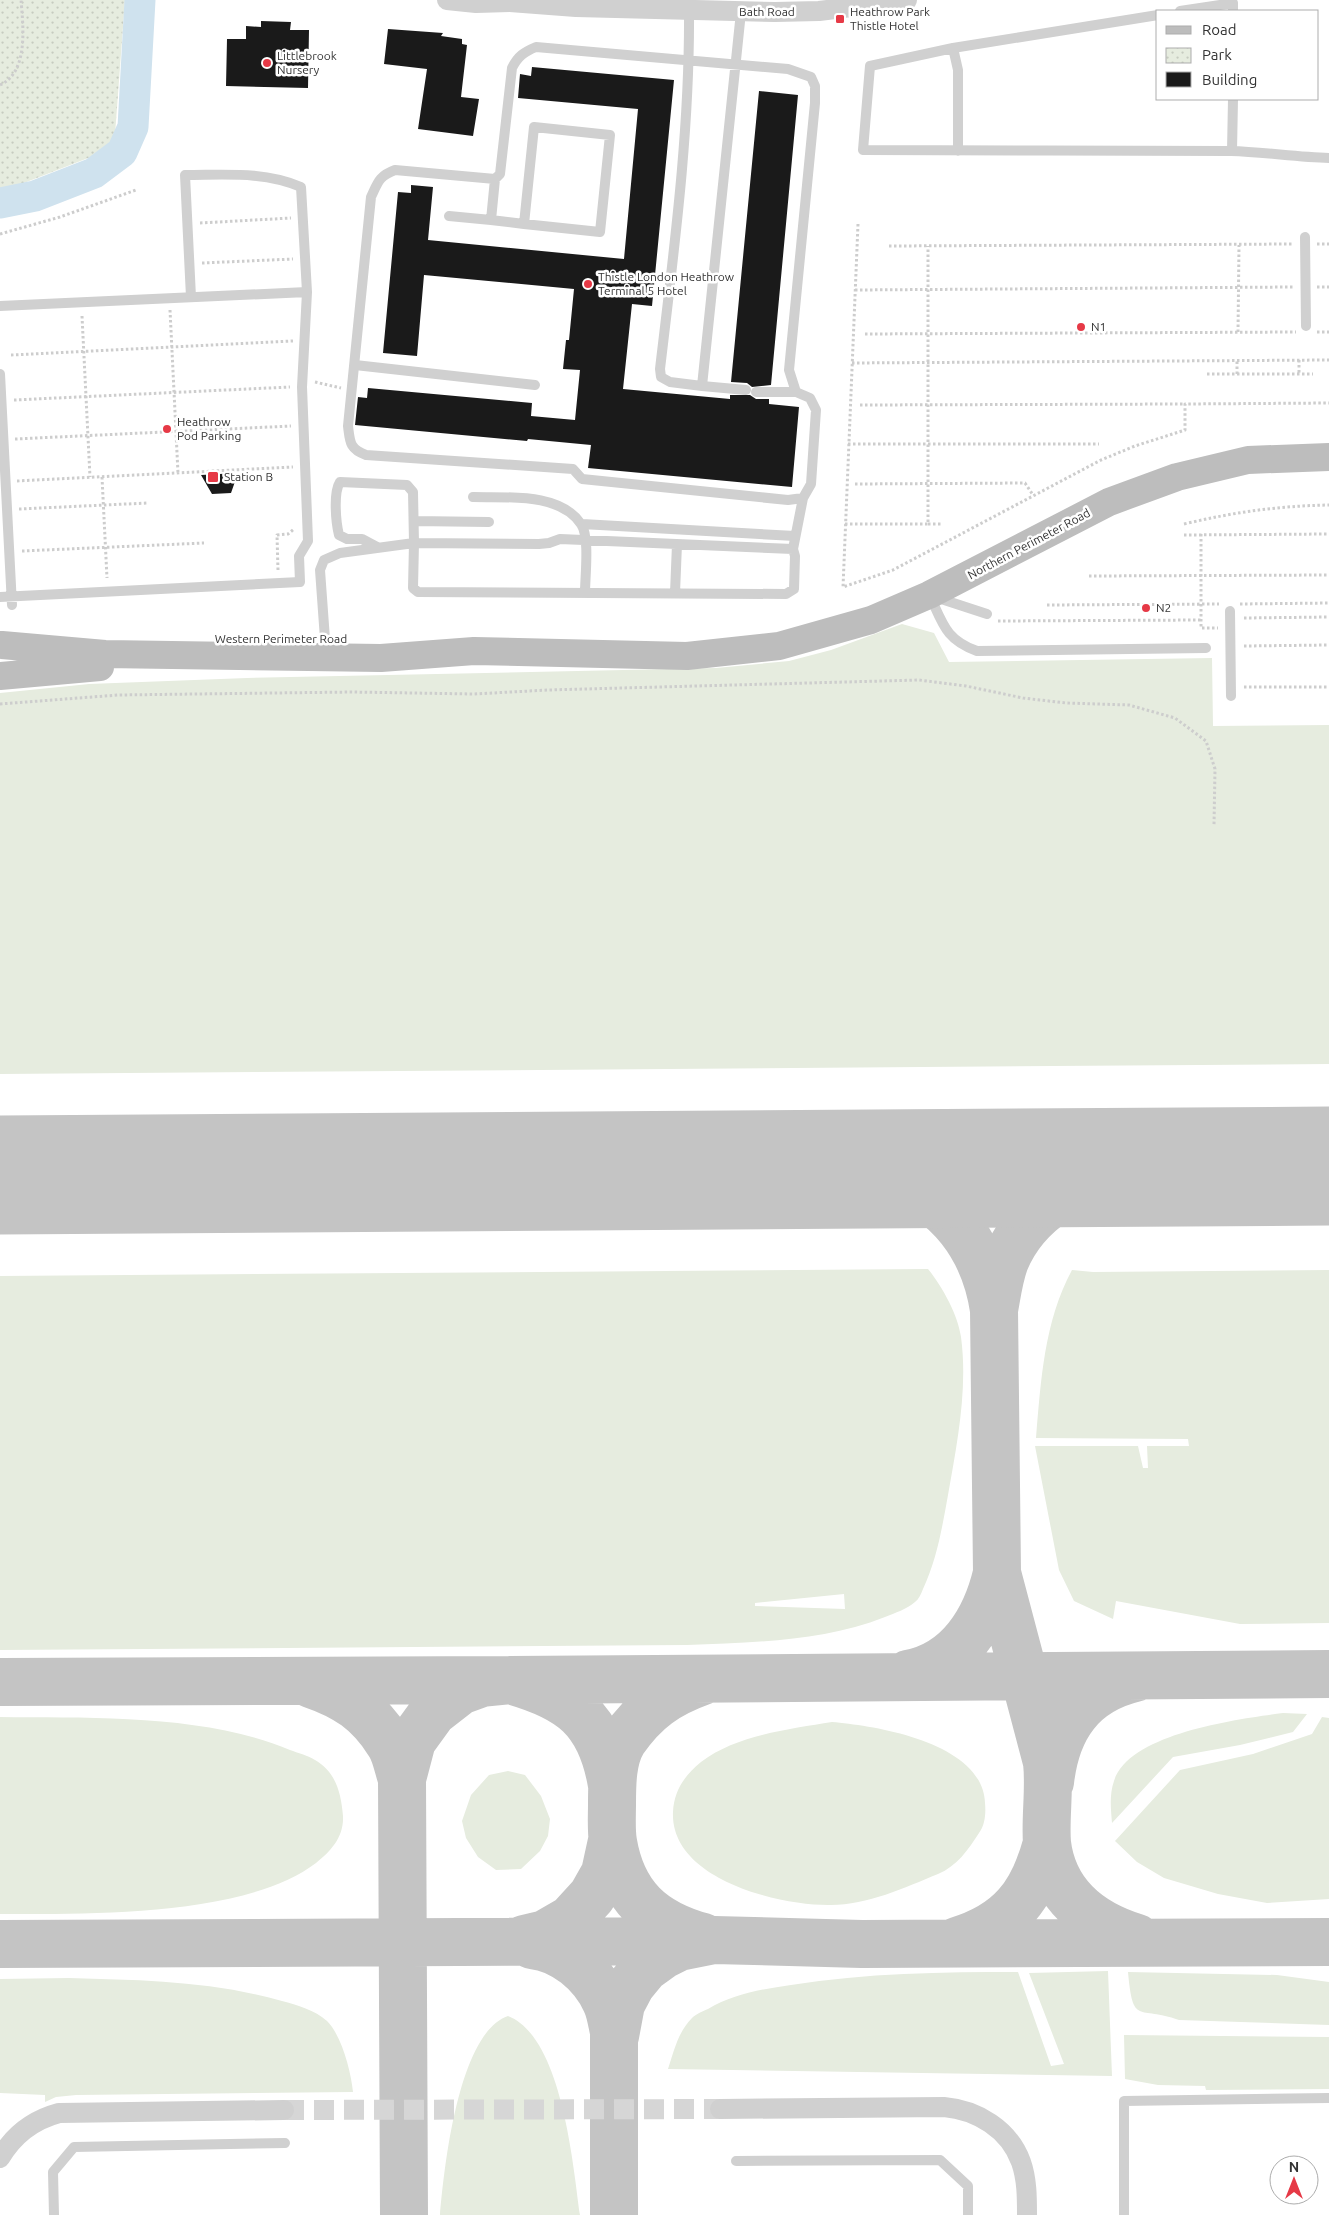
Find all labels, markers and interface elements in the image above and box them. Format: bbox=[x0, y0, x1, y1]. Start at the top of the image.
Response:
street label: Bath Road bbox=[739, 5, 795, 18]
place label: Heathrow Park Thistle Hotel bbox=[850, 5, 930, 32]
legend bbox=[1156, 10, 1319, 100]
marker: Heathrow Park Thistle Hotel bbox=[834, 13, 846, 25]
text: Road bbox=[1202, 21, 1237, 38]
text: Park bbox=[1202, 46, 1232, 63]
place label: Littlebrook Nursery bbox=[277, 49, 337, 76]
marker: Littlebrook Nursery bbox=[261, 57, 273, 69]
text: Building bbox=[1202, 71, 1257, 88]
place label: Thistle London Heathrow Terminal 5 Hotel bbox=[598, 270, 735, 297]
marker: Thistle London Heathrow Terminal 5 Hotel bbox=[582, 278, 594, 290]
place label: N1 bbox=[1091, 320, 1106, 333]
marker: N1 bbox=[1075, 321, 1087, 333]
place label: Heathrow Pod Parking bbox=[177, 415, 241, 442]
marker: Heathrow Pod Parking bbox=[161, 423, 173, 435]
marker: Station B bbox=[206, 470, 220, 484]
place label: Station B bbox=[224, 470, 273, 483]
street label: Northern Perimeter Road bbox=[965, 506, 1092, 581]
place label: N2 bbox=[1156, 601, 1171, 614]
marker: N2 bbox=[1140, 602, 1152, 614]
street label: Western Perimeter Road bbox=[215, 632, 347, 645]
north arrow bbox=[1269, 2155, 1319, 2205]
text: N bbox=[1289, 2159, 1299, 2175]

